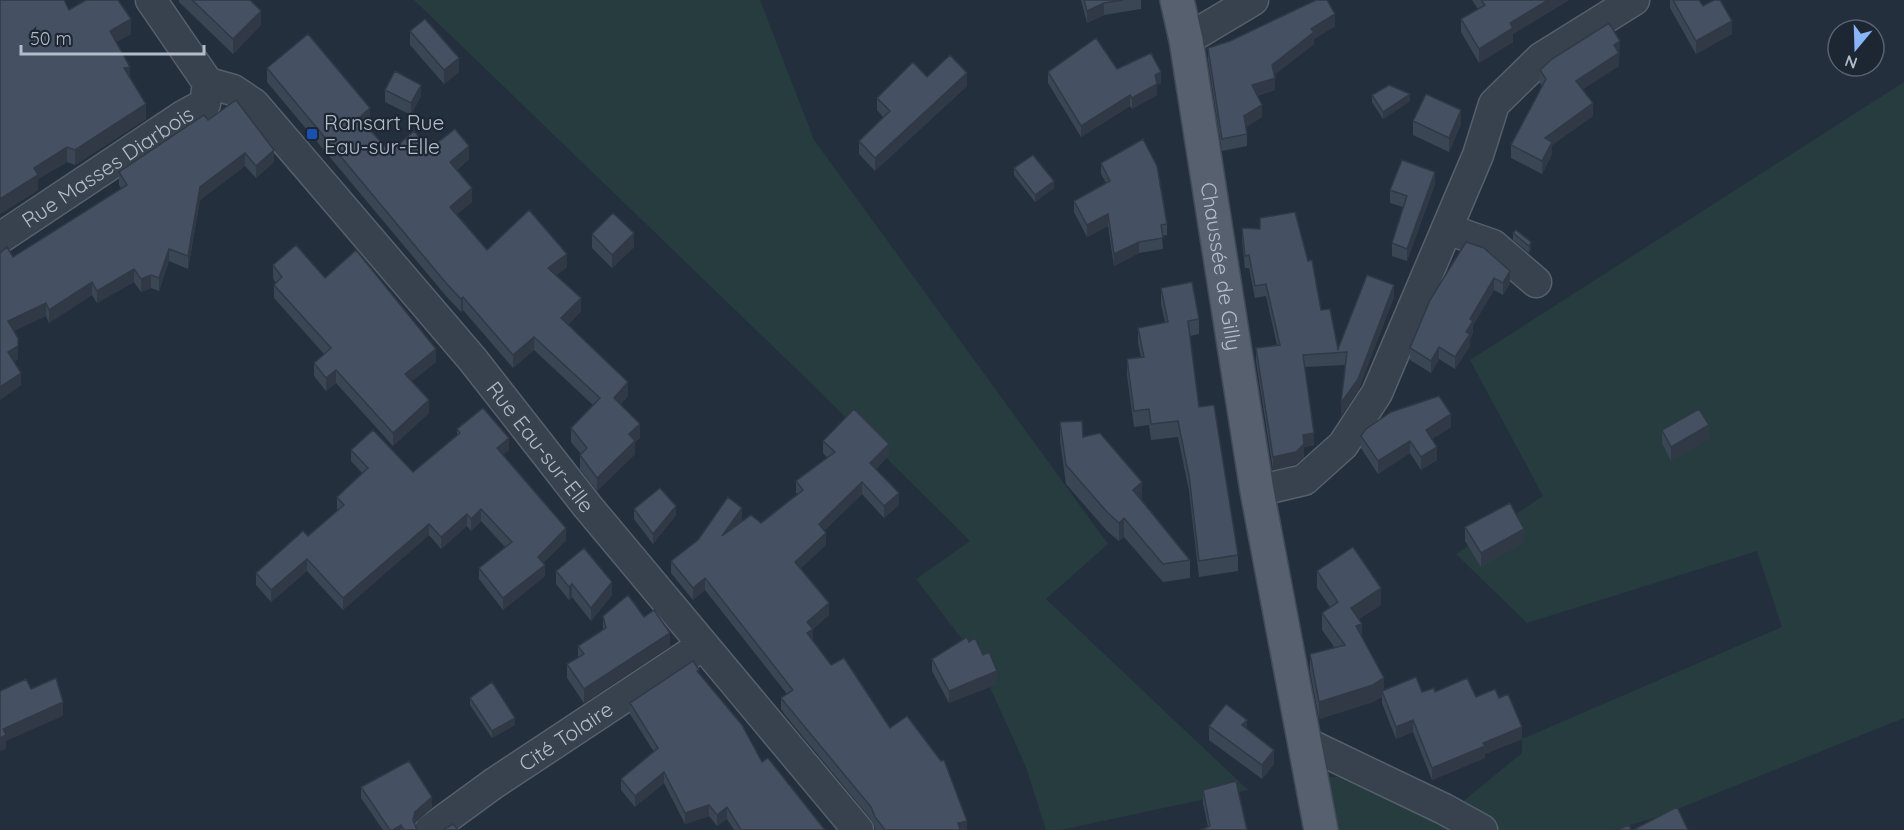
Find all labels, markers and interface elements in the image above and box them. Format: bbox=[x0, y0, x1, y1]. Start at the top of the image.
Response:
scale bar bbox=[21, 18, 204, 56]
north arrow bbox=[1826, 18, 1886, 78]
text: 50 m bbox=[30, 27, 72, 50]
text: N bbox=[1842, 51, 1860, 74]
street label: Rue Masses Diarbois bbox=[17, 100, 198, 233]
place label: Ransart Rue Eau-sur-Elle bbox=[324, 109, 444, 159]
marker: Ransart Rue Eau-sur-Elle bbox=[305, 127, 319, 141]
street label: Chaussée de Gilly bbox=[1196, 180, 1248, 352]
street label: Rue Eau-sur-Elle bbox=[481, 376, 600, 517]
street label: Cité Tolaire bbox=[514, 696, 617, 776]

